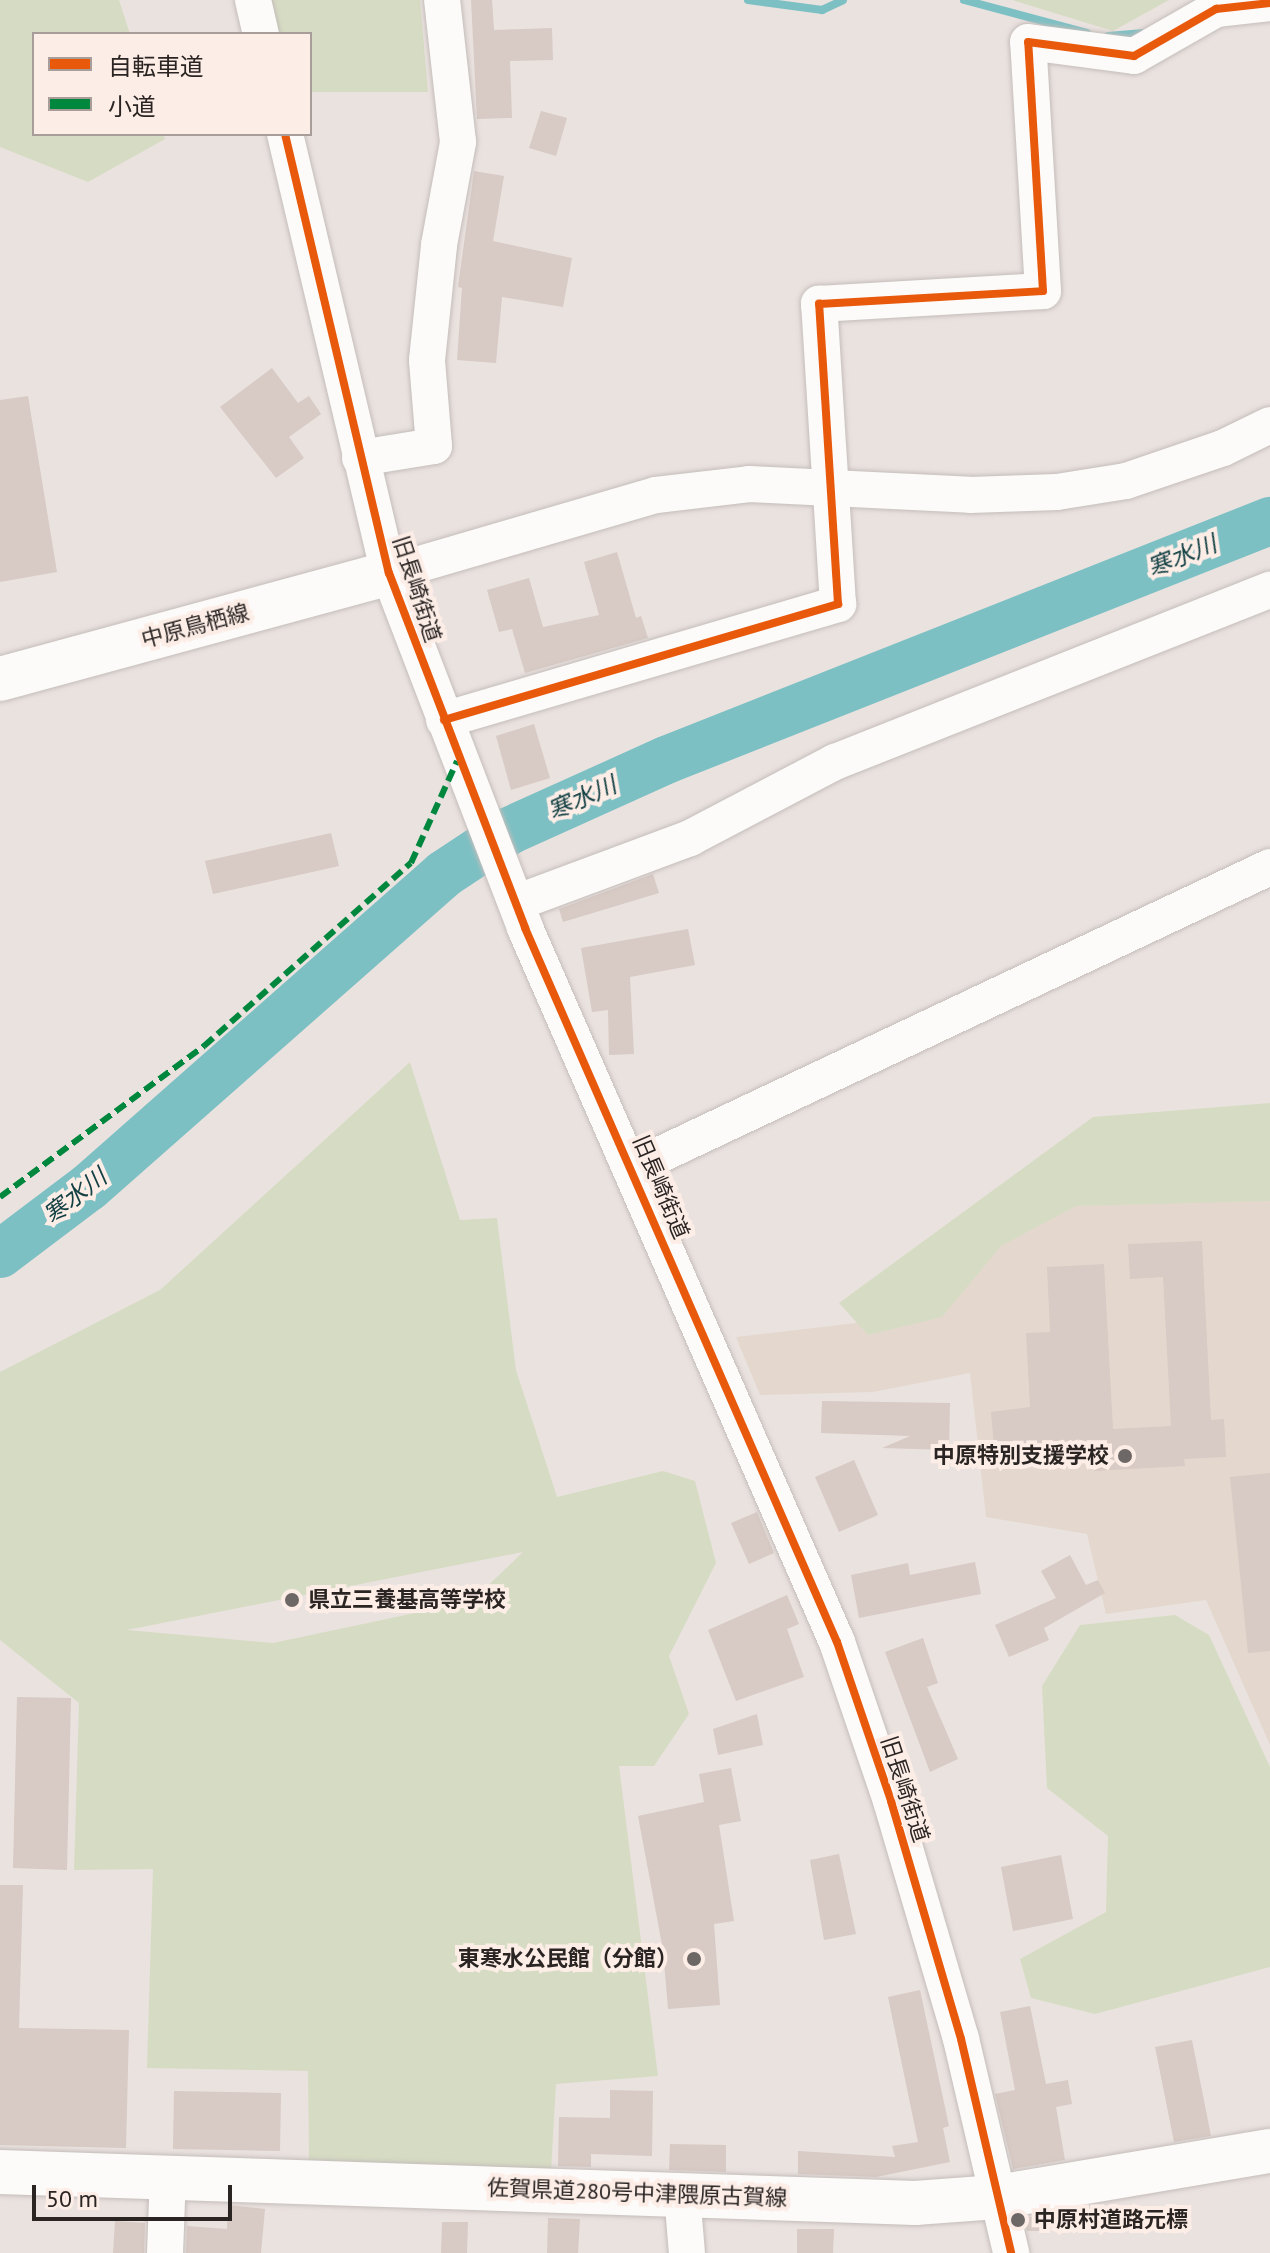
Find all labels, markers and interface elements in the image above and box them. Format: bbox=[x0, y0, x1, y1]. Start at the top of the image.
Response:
legend bbox=[32, 32, 312, 136]
text: 自転車道 bbox=[108, 51, 204, 82]
text: 小道 bbox=[108, 91, 156, 122]
water label: 寒水川 bbox=[1143, 529, 1221, 583]
street label: 旧長崎街道 bbox=[387, 533, 447, 645]
street label: 中原鳥栖線 bbox=[138, 599, 252, 653]
water label: 寒水川 bbox=[543, 770, 621, 826]
street label: 旧長崎街道 bbox=[627, 1131, 695, 1243]
water label: 寒水川 bbox=[38, 1162, 112, 1230]
place label: 中原特別支援学校 bbox=[933, 1443, 1109, 1469]
marker: 中原特別支援学校 bbox=[1116, 1447, 1134, 1465]
place label: 県立三養基高等学校 bbox=[308, 1587, 506, 1613]
marker: 県立三養基高等学校 bbox=[283, 1591, 301, 1609]
street label: 旧長崎街道 bbox=[875, 1733, 935, 1845]
place label: 東寒水公民館（分館） bbox=[458, 1946, 678, 1972]
marker: 東寒水公民館（分館） bbox=[685, 1950, 703, 1968]
scale bar bbox=[36, 2169, 236, 2219]
street label: 佐賀県道280号中津隈原古賀線 bbox=[487, 2175, 787, 2211]
text: 50 m bbox=[46, 2183, 98, 2214]
place label: 中原村道路元標 bbox=[1034, 2207, 1188, 2233]
marker: 中原村道路元標 bbox=[1009, 2211, 1027, 2229]

